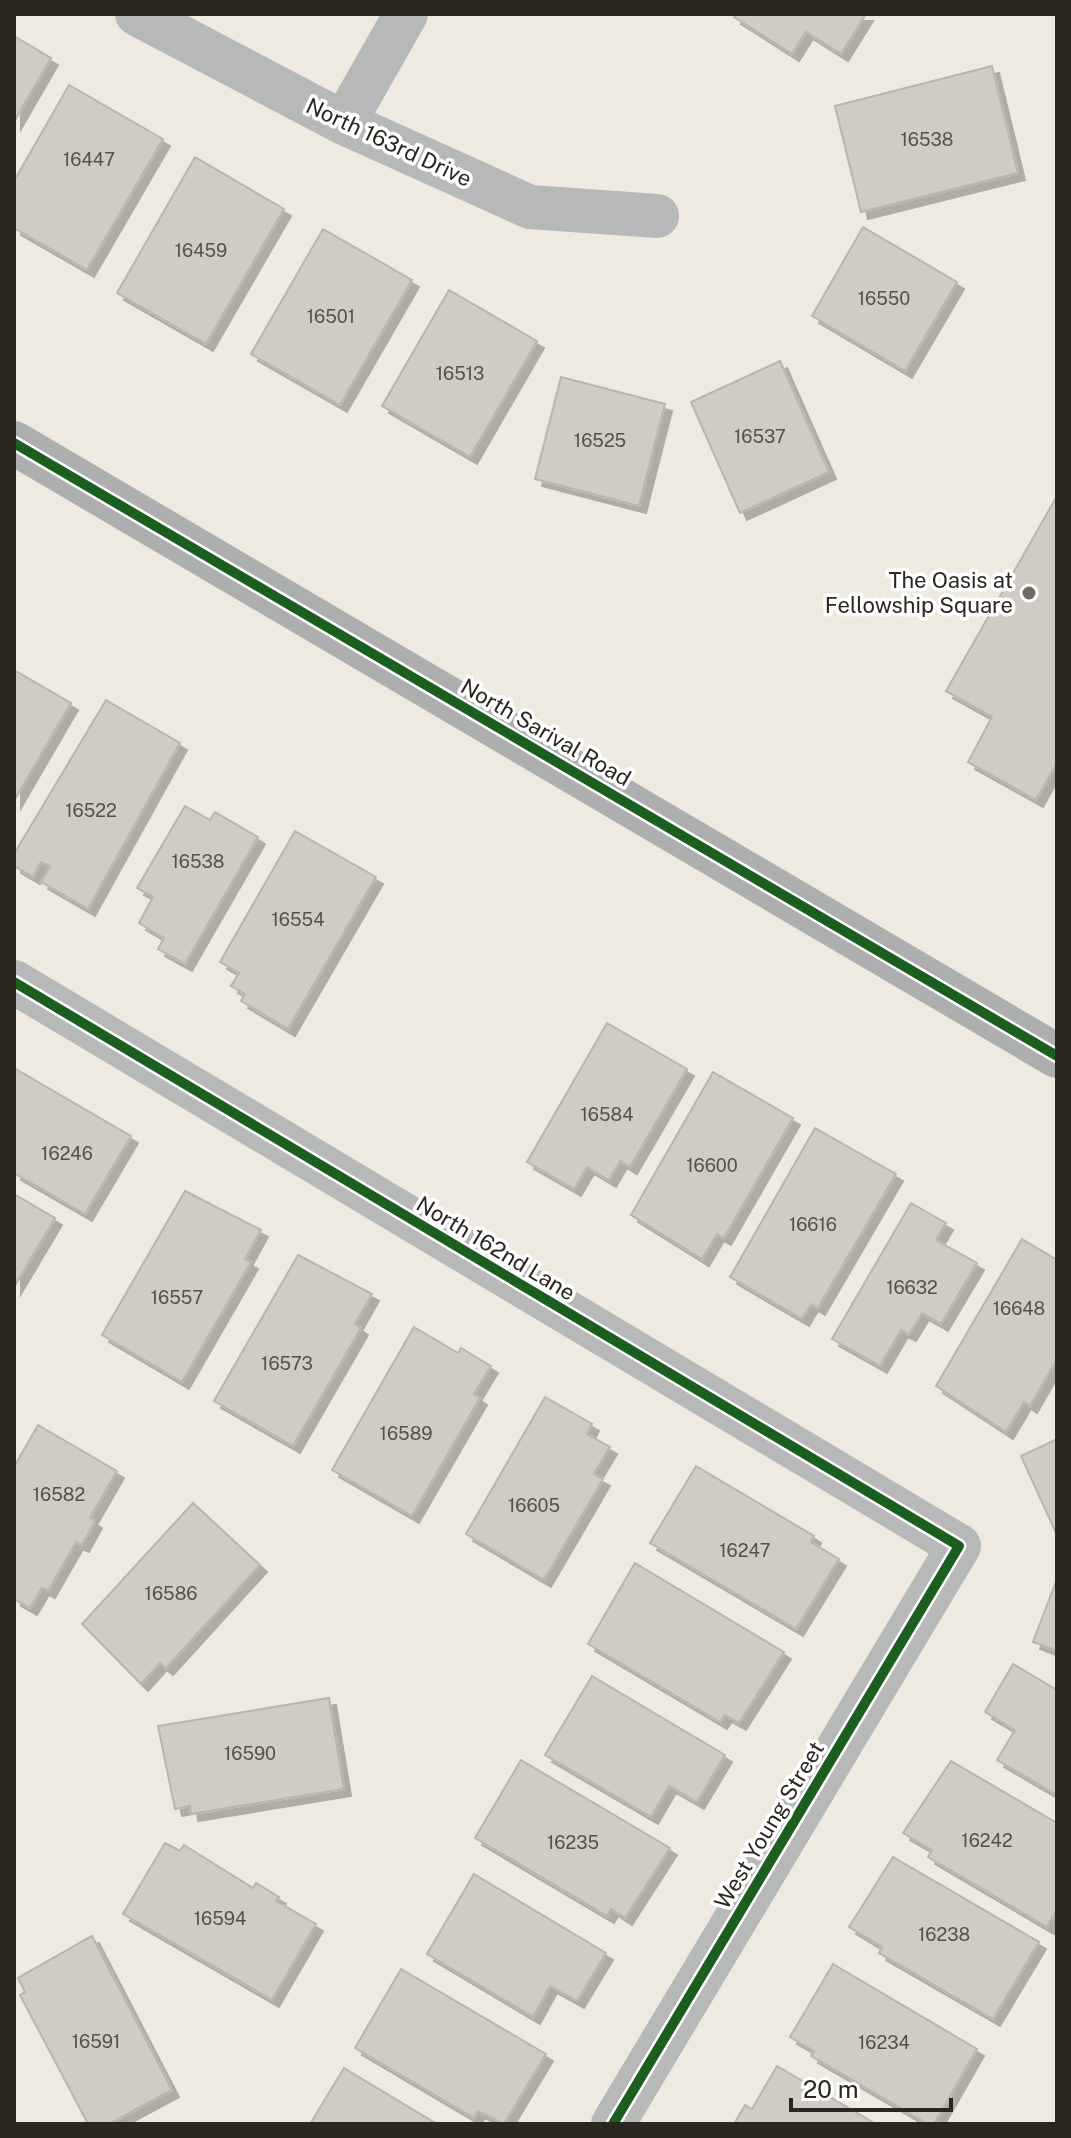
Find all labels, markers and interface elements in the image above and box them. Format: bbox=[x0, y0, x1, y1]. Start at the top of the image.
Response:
street label: North 163rd Drive bbox=[302, 92, 476, 192]
house number: 16538 bbox=[901, 129, 953, 150]
house number: 16447 bbox=[63, 149, 115, 170]
house number: 16459 bbox=[175, 240, 227, 261]
house number: 16550 bbox=[858, 288, 910, 309]
house number: 16501 bbox=[307, 306, 355, 327]
house number: 16513 bbox=[436, 363, 484, 384]
house number: 16537 bbox=[734, 426, 786, 447]
house number: 16525 bbox=[574, 430, 626, 451]
place label: The Oasis at Fellowship Square bbox=[825, 567, 1013, 618]
marker: The Oasis at Fellowship Square bbox=[1020, 584, 1038, 602]
street label: North Sarival Road bbox=[456, 673, 636, 791]
house number: 16522 bbox=[65, 800, 117, 821]
house number: 16538 bbox=[172, 851, 224, 872]
house number: 16554 bbox=[272, 909, 324, 930]
house number: 16584 bbox=[581, 1104, 634, 1125]
house number: 16246 bbox=[41, 1143, 93, 1164]
house number: 16600 bbox=[686, 1155, 738, 1176]
street label: North 162nd Lane bbox=[412, 1190, 580, 1306]
house number: 16616 bbox=[789, 1214, 837, 1235]
house number: 16632 bbox=[886, 1277, 938, 1298]
house number: 16557 bbox=[151, 1287, 203, 1308]
house number: 16648 bbox=[993, 1298, 1045, 1319]
house number: 16573 bbox=[261, 1353, 313, 1374]
house number: 16589 bbox=[380, 1423, 432, 1444]
house number: 16582 bbox=[33, 1484, 85, 1505]
house number: 16605 bbox=[508, 1495, 560, 1516]
house number: 16247 bbox=[719, 1540, 771, 1561]
house number: 16586 bbox=[145, 1583, 197, 1604]
street label: West Young Street bbox=[709, 1737, 829, 1913]
house number: 16590 bbox=[224, 1743, 276, 1764]
house number: 16242 bbox=[961, 1830, 1013, 1851]
house number: 16235 bbox=[547, 1832, 599, 1853]
house number: 16594 bbox=[194, 1908, 246, 1929]
house number: 16238 bbox=[918, 1924, 970, 1945]
house number: 16591 bbox=[72, 2031, 120, 2052]
house number: 16234 bbox=[858, 2032, 910, 2053]
scale bar bbox=[791, 2062, 951, 2112]
text: 20 m bbox=[803, 2075, 859, 2103]

